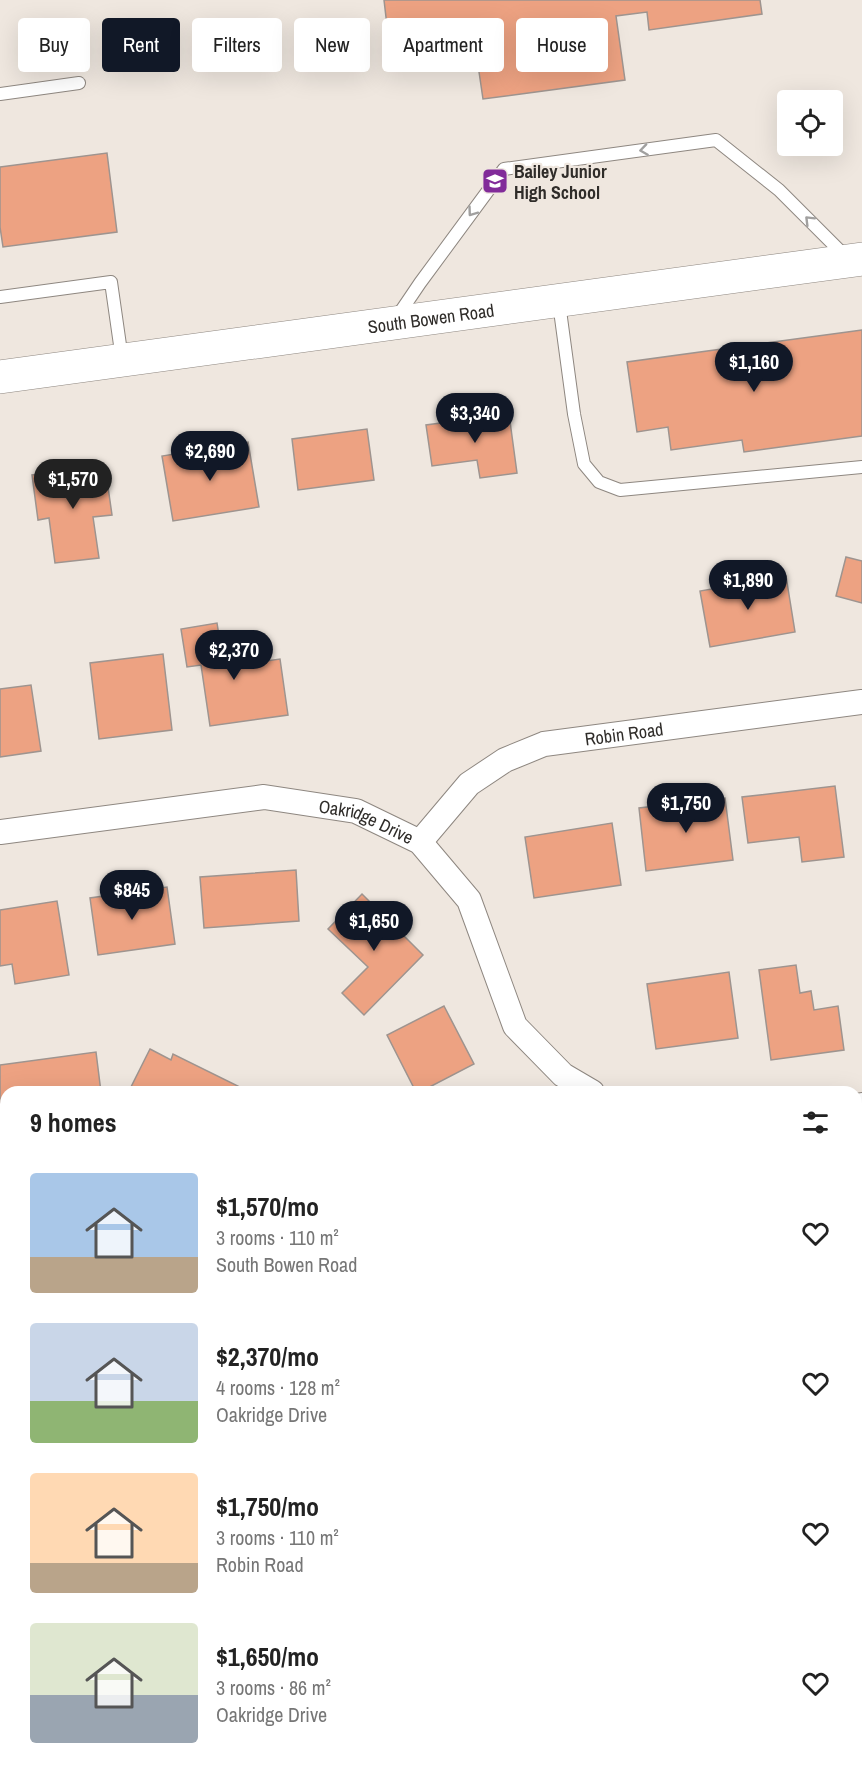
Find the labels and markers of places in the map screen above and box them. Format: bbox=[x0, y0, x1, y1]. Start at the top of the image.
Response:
place label: Bailey Junior High School bbox=[514, 159, 607, 205]
school or university icon: Bailey Junior High School bbox=[480, 166, 510, 196]
pin: $1,160 bbox=[705, 342, 803, 393]
pin: $3,340 bbox=[426, 393, 524, 444]
pin: $2,690 bbox=[161, 431, 259, 482]
pin: $1,570 bbox=[24, 459, 122, 510]
pin: $1,890 bbox=[699, 560, 797, 611]
pin: $2,370 bbox=[185, 630, 283, 681]
pin: $1,750 bbox=[637, 783, 735, 834]
pin: $845 bbox=[96, 870, 168, 921]
pin: $1,650 bbox=[325, 901, 423, 952]

